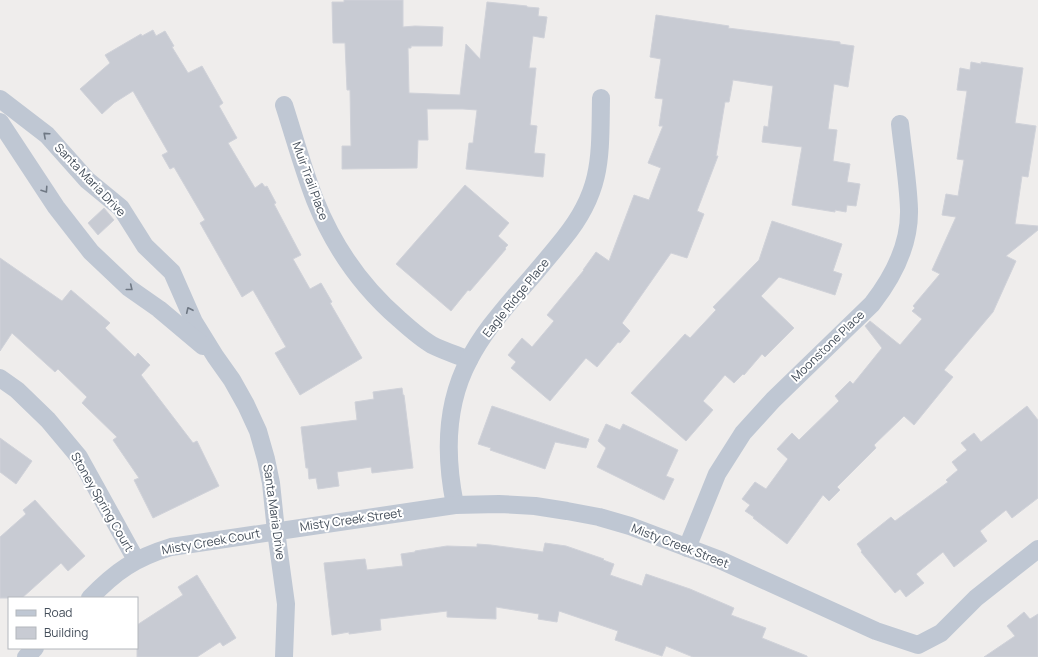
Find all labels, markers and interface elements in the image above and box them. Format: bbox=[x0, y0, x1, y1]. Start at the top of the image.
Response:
one-way arrow bbox=[43, 133, 51, 140]
street label: Santa Maria Drive bbox=[51, 139, 130, 220]
street label: Muir Trail Place bbox=[288, 139, 333, 222]
one-way arrow bbox=[40, 186, 48, 193]
street label: Eagle Ridge Place bbox=[478, 255, 553, 341]
one-way arrow bbox=[125, 283, 132, 290]
one-way arrow bbox=[186, 306, 194, 314]
street label: Moonstone Place bbox=[787, 306, 868, 385]
street label: Stoney Spring Court bbox=[67, 449, 138, 555]
street label: Santa Maria Drive bbox=[259, 463, 290, 561]
street label: Misty Creek Street bbox=[299, 504, 403, 535]
street label: Misty Creek Street bbox=[629, 519, 731, 572]
street label: Misty Creek Court bbox=[160, 524, 262, 559]
legend bbox=[8, 597, 138, 649]
text: Road bbox=[44, 604, 72, 621]
text: Building bbox=[44, 624, 88, 641]

